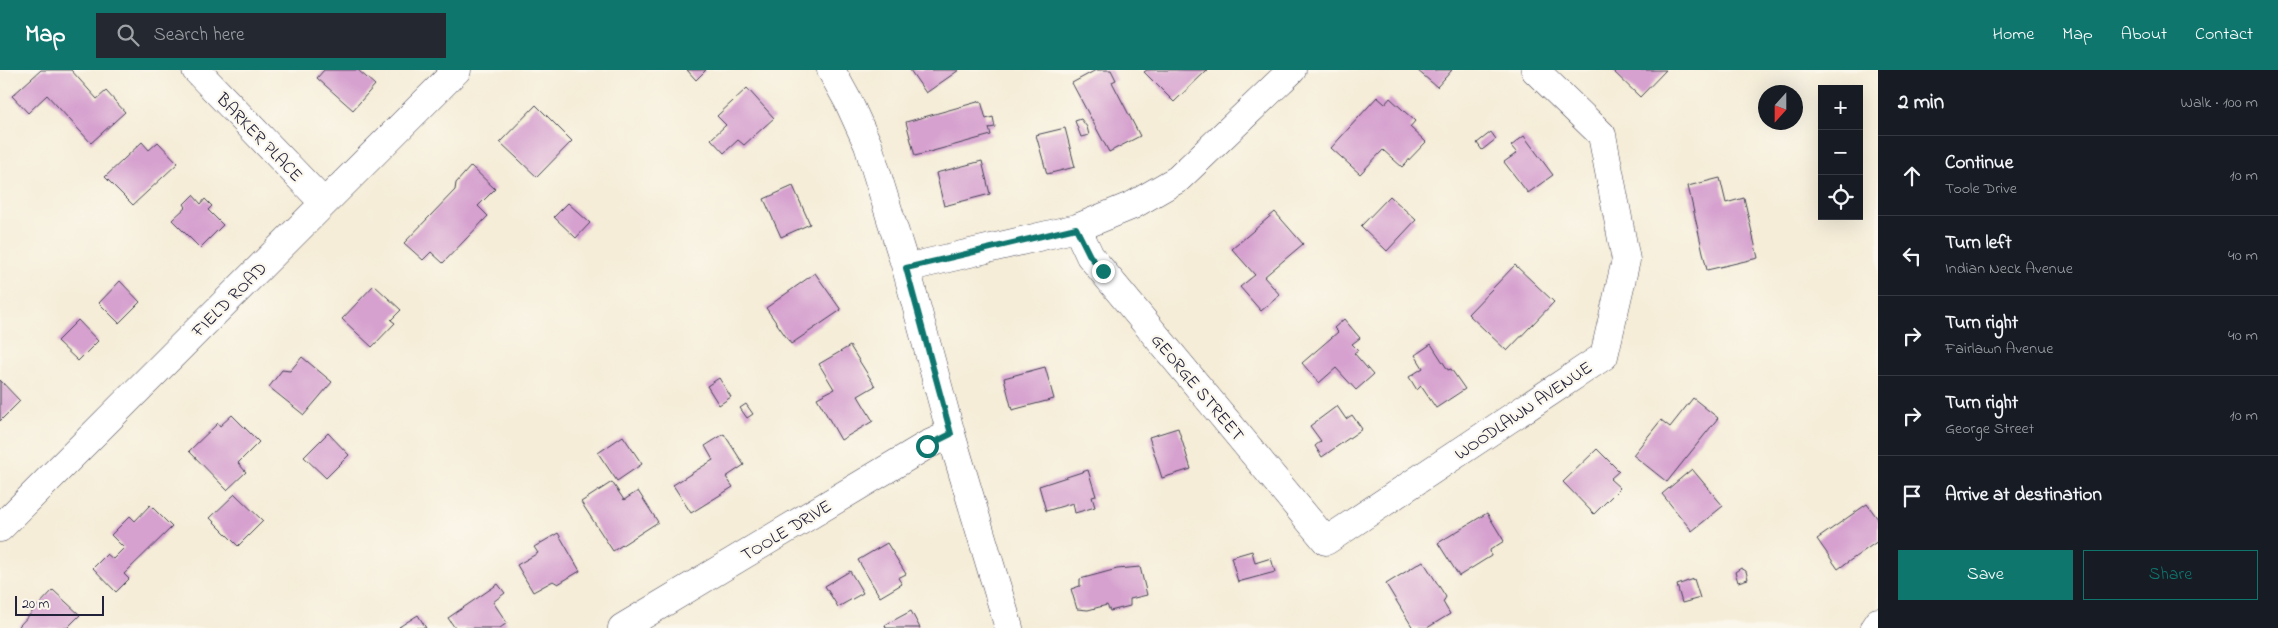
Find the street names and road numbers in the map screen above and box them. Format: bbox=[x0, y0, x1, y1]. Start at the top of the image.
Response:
street label: BARKER PLACE bbox=[209, 87, 308, 189]
street label: FIELD ROAD bbox=[186, 257, 274, 345]
street label: GEORGE STREET bbox=[1144, 329, 1249, 448]
street label: WOODLAWN AVENUE bbox=[1450, 356, 1598, 468]
street label: TOOLE DRIVE bbox=[737, 494, 837, 569]

